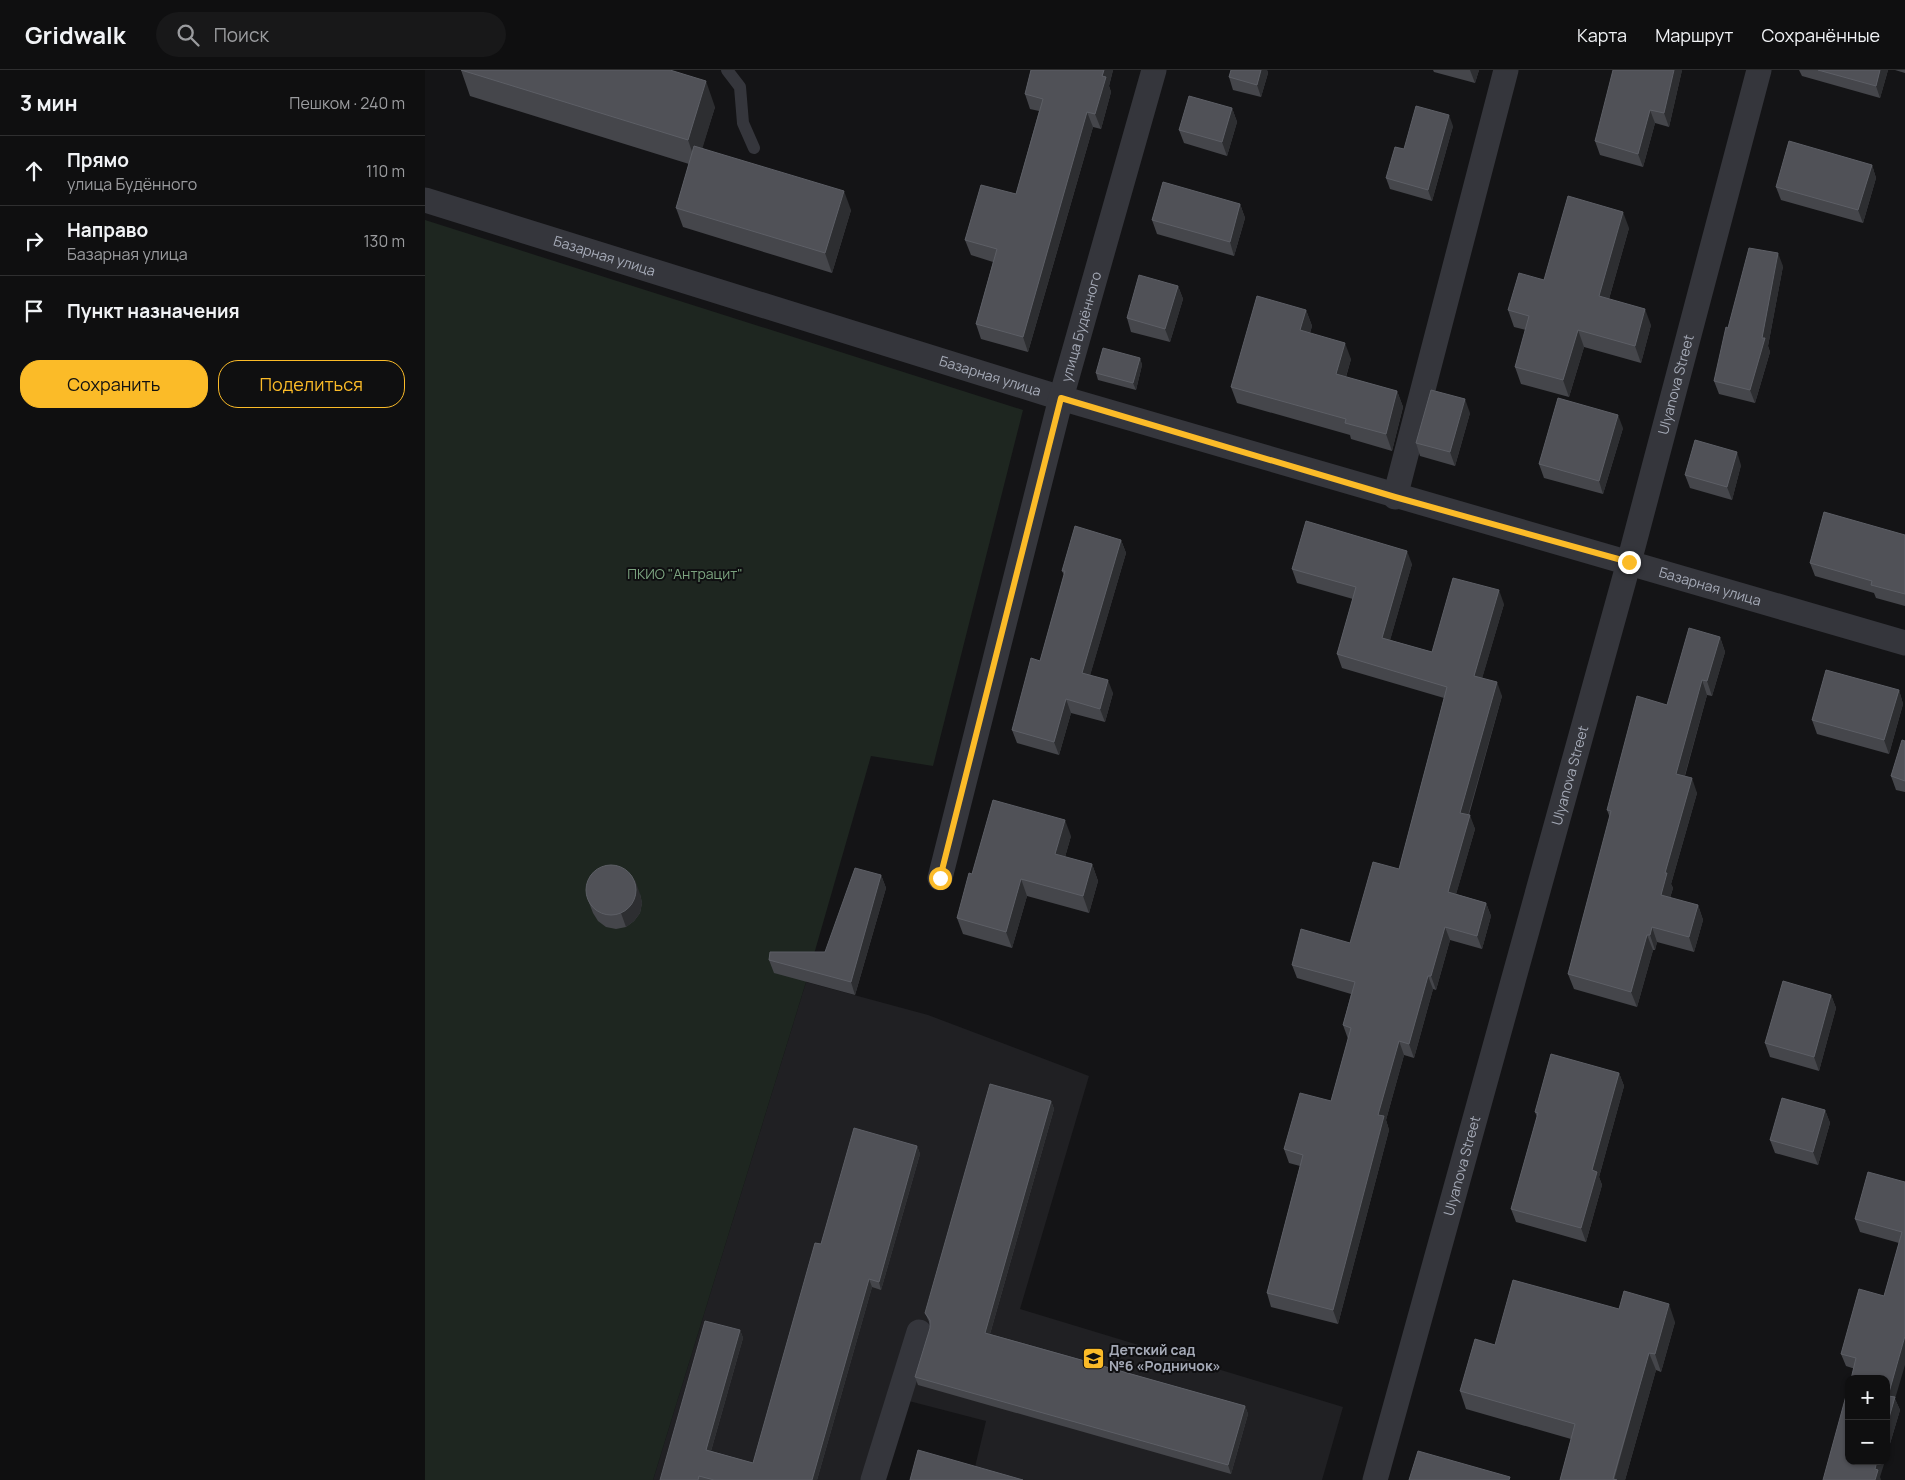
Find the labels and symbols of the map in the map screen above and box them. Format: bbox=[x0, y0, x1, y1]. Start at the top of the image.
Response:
street label: Базарная улица bbox=[551, 231, 658, 280]
street label: улица Будённого bbox=[1056, 269, 1105, 384]
street label: Ulyanova Street bbox=[1653, 332, 1698, 437]
street label: Базарная улица bbox=[937, 351, 1044, 400]
route end bbox=[1618, 551, 1641, 574]
street label: Базарная улица bbox=[1657, 562, 1764, 610]
park label: ПКИО "Антрацит" bbox=[627, 564, 743, 583]
street label: Ulyanova Street bbox=[1547, 723, 1592, 827]
route start bbox=[929, 867, 952, 890]
street label: Ulyanova Street bbox=[1439, 1113, 1484, 1218]
place label: Детский сад №6 «Родничок» bbox=[1109, 1340, 1221, 1375]
school or university icon: Детский сад №6 «Родничок» bbox=[1081, 1346, 1105, 1370]

